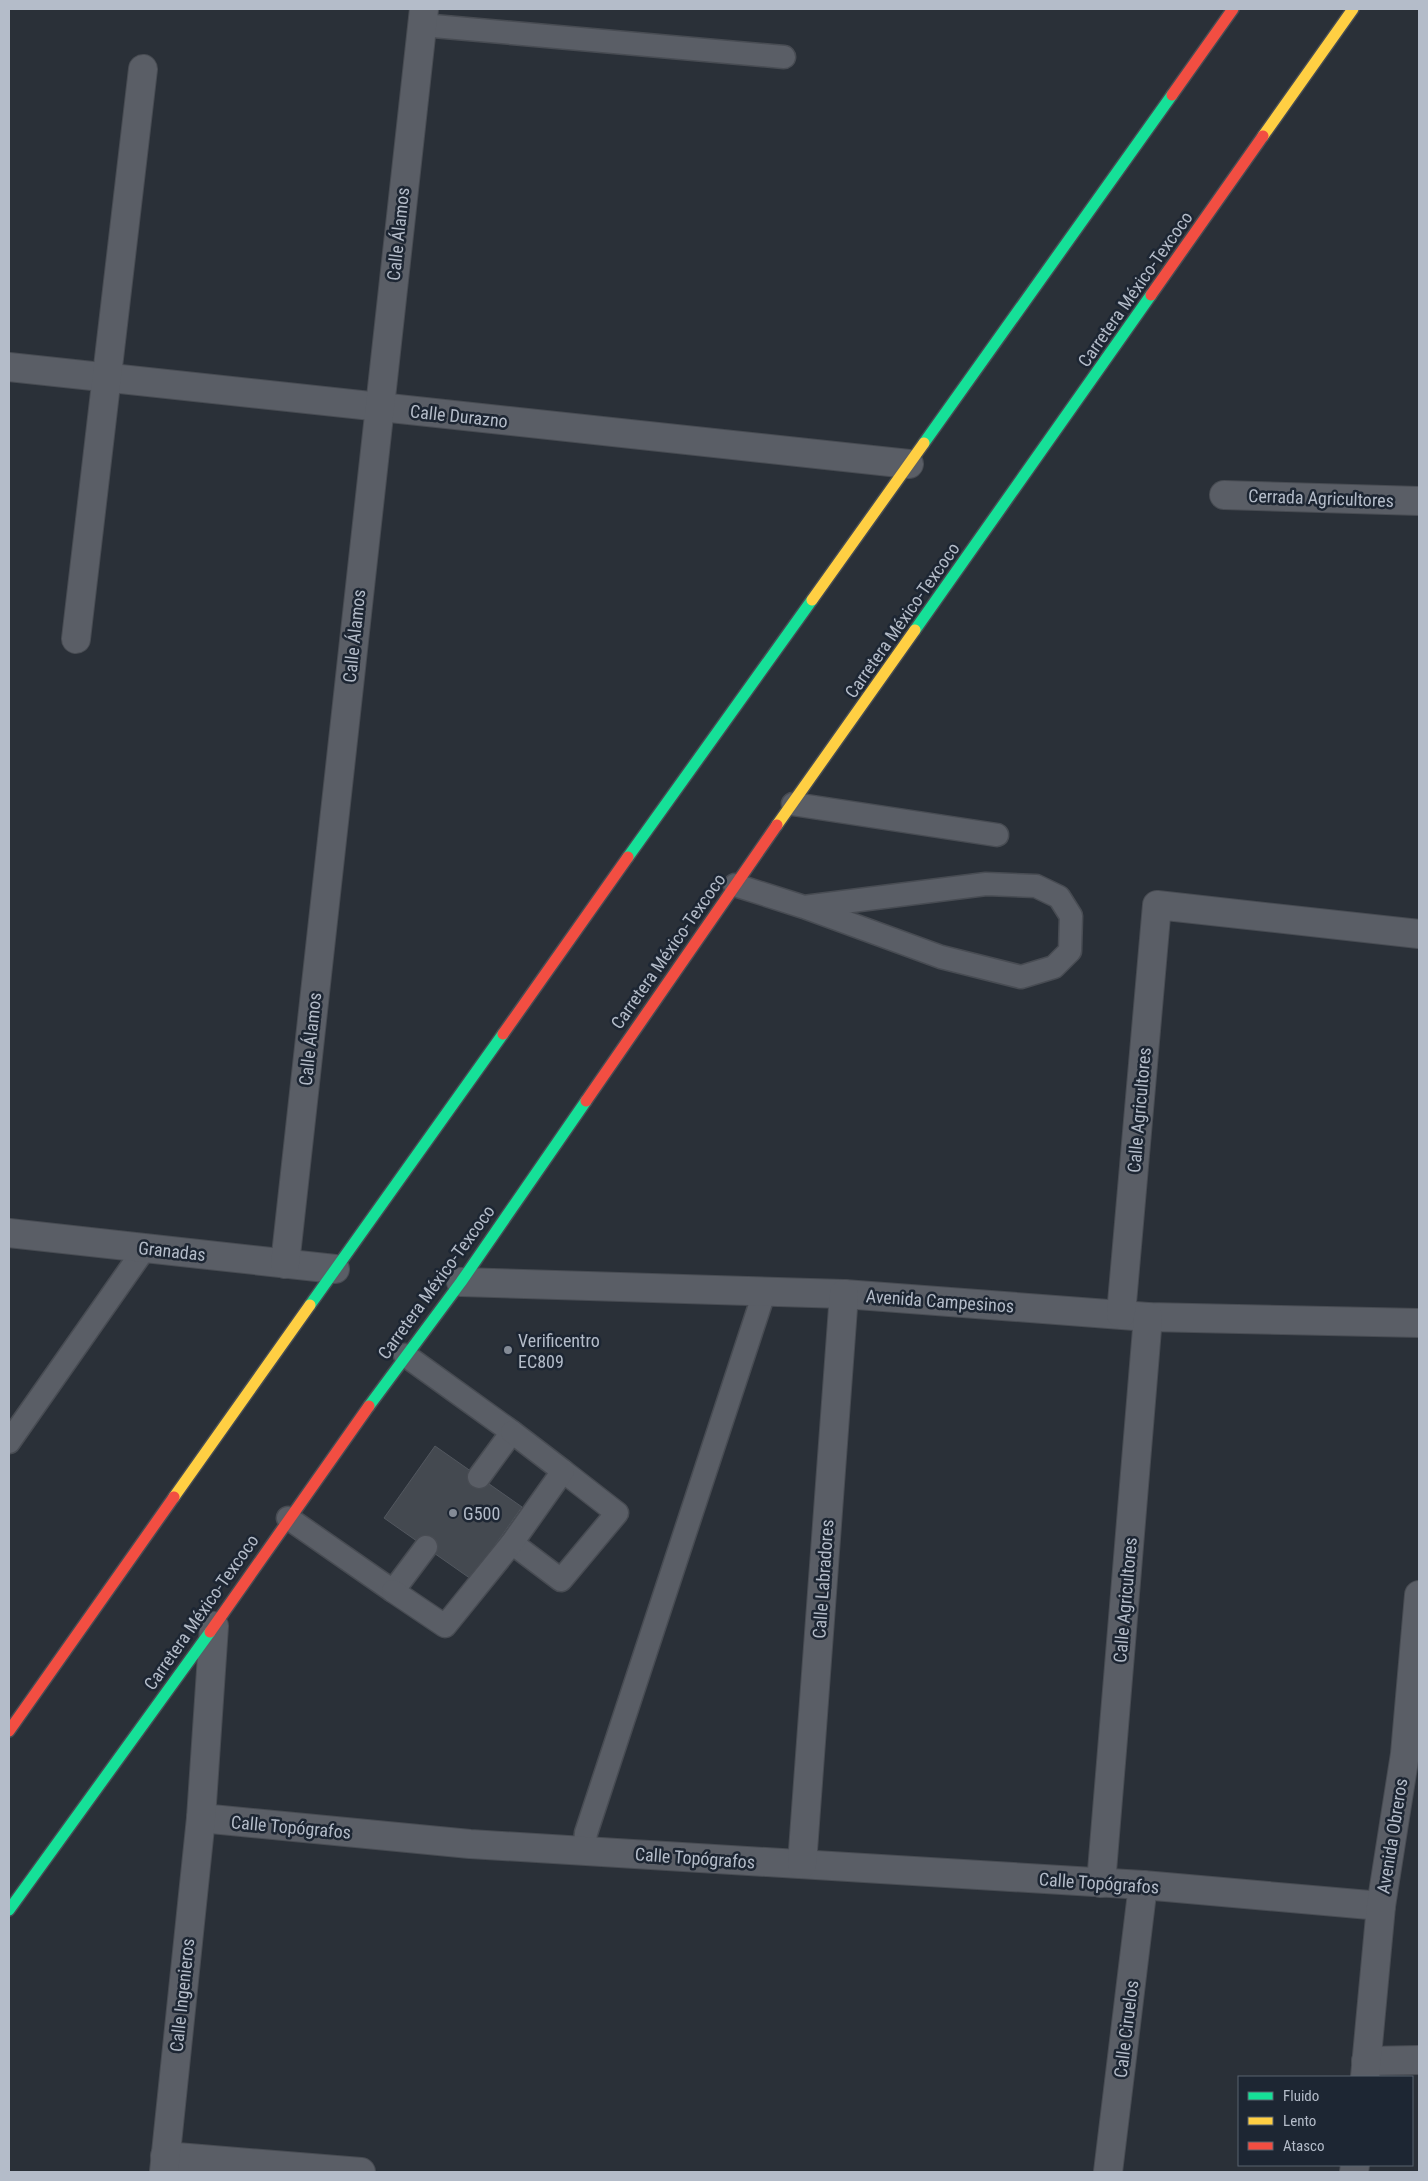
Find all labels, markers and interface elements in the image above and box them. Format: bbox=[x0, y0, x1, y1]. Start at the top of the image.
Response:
street label: Calle Álamos bbox=[383, 186, 413, 282]
street label: Carretera México-Texcoco bbox=[1073, 207, 1197, 371]
street label: Calle Durazno bbox=[409, 400, 509, 432]
street label: Cerrada Agricultores bbox=[1248, 485, 1394, 511]
street label: Carretera México-Texcoco bbox=[840, 538, 964, 702]
street label: Calle Álamos bbox=[339, 588, 369, 684]
street label: Carretera México-Texcoco bbox=[606, 869, 730, 1033]
street label: Calle Álamos bbox=[295, 991, 325, 1087]
street label: Calle Agricultores bbox=[1123, 1046, 1155, 1174]
street label: Carretera México-Texcoco bbox=[373, 1201, 499, 1363]
street label: Granadas bbox=[137, 1237, 207, 1265]
street label: Avenida Campesinos bbox=[865, 1285, 1015, 1317]
place label: Verificentro EC809 bbox=[518, 1330, 600, 1372]
marker: Verificentro EC809 bbox=[502, 1344, 514, 1356]
place label: G500 bbox=[463, 1503, 500, 1524]
marker: G500 bbox=[447, 1507, 459, 1519]
street label: Calle Labradores bbox=[808, 1519, 838, 1639]
street label: Carretera México-Texcoco bbox=[139, 1530, 263, 1694]
street label: Calle Agricultores bbox=[1109, 1536, 1141, 1664]
street label: Avenida Obreros bbox=[1373, 1777, 1411, 1895]
street label: Calle Topógrafos bbox=[230, 1811, 352, 1843]
street label: Calle Topógrafos bbox=[634, 1843, 756, 1873]
street label: Calle Topógrafos bbox=[1038, 1868, 1160, 1898]
street label: Calle Ingenieros bbox=[166, 1937, 198, 2053]
street label: Calle Ciruelos bbox=[1110, 1979, 1142, 2079]
legend bbox=[1238, 2076, 1413, 2166]
text: Fluido bbox=[1283, 2087, 1319, 2105]
text: Lento bbox=[1283, 2112, 1316, 2130]
text: Atasco bbox=[1283, 2137, 1324, 2155]

